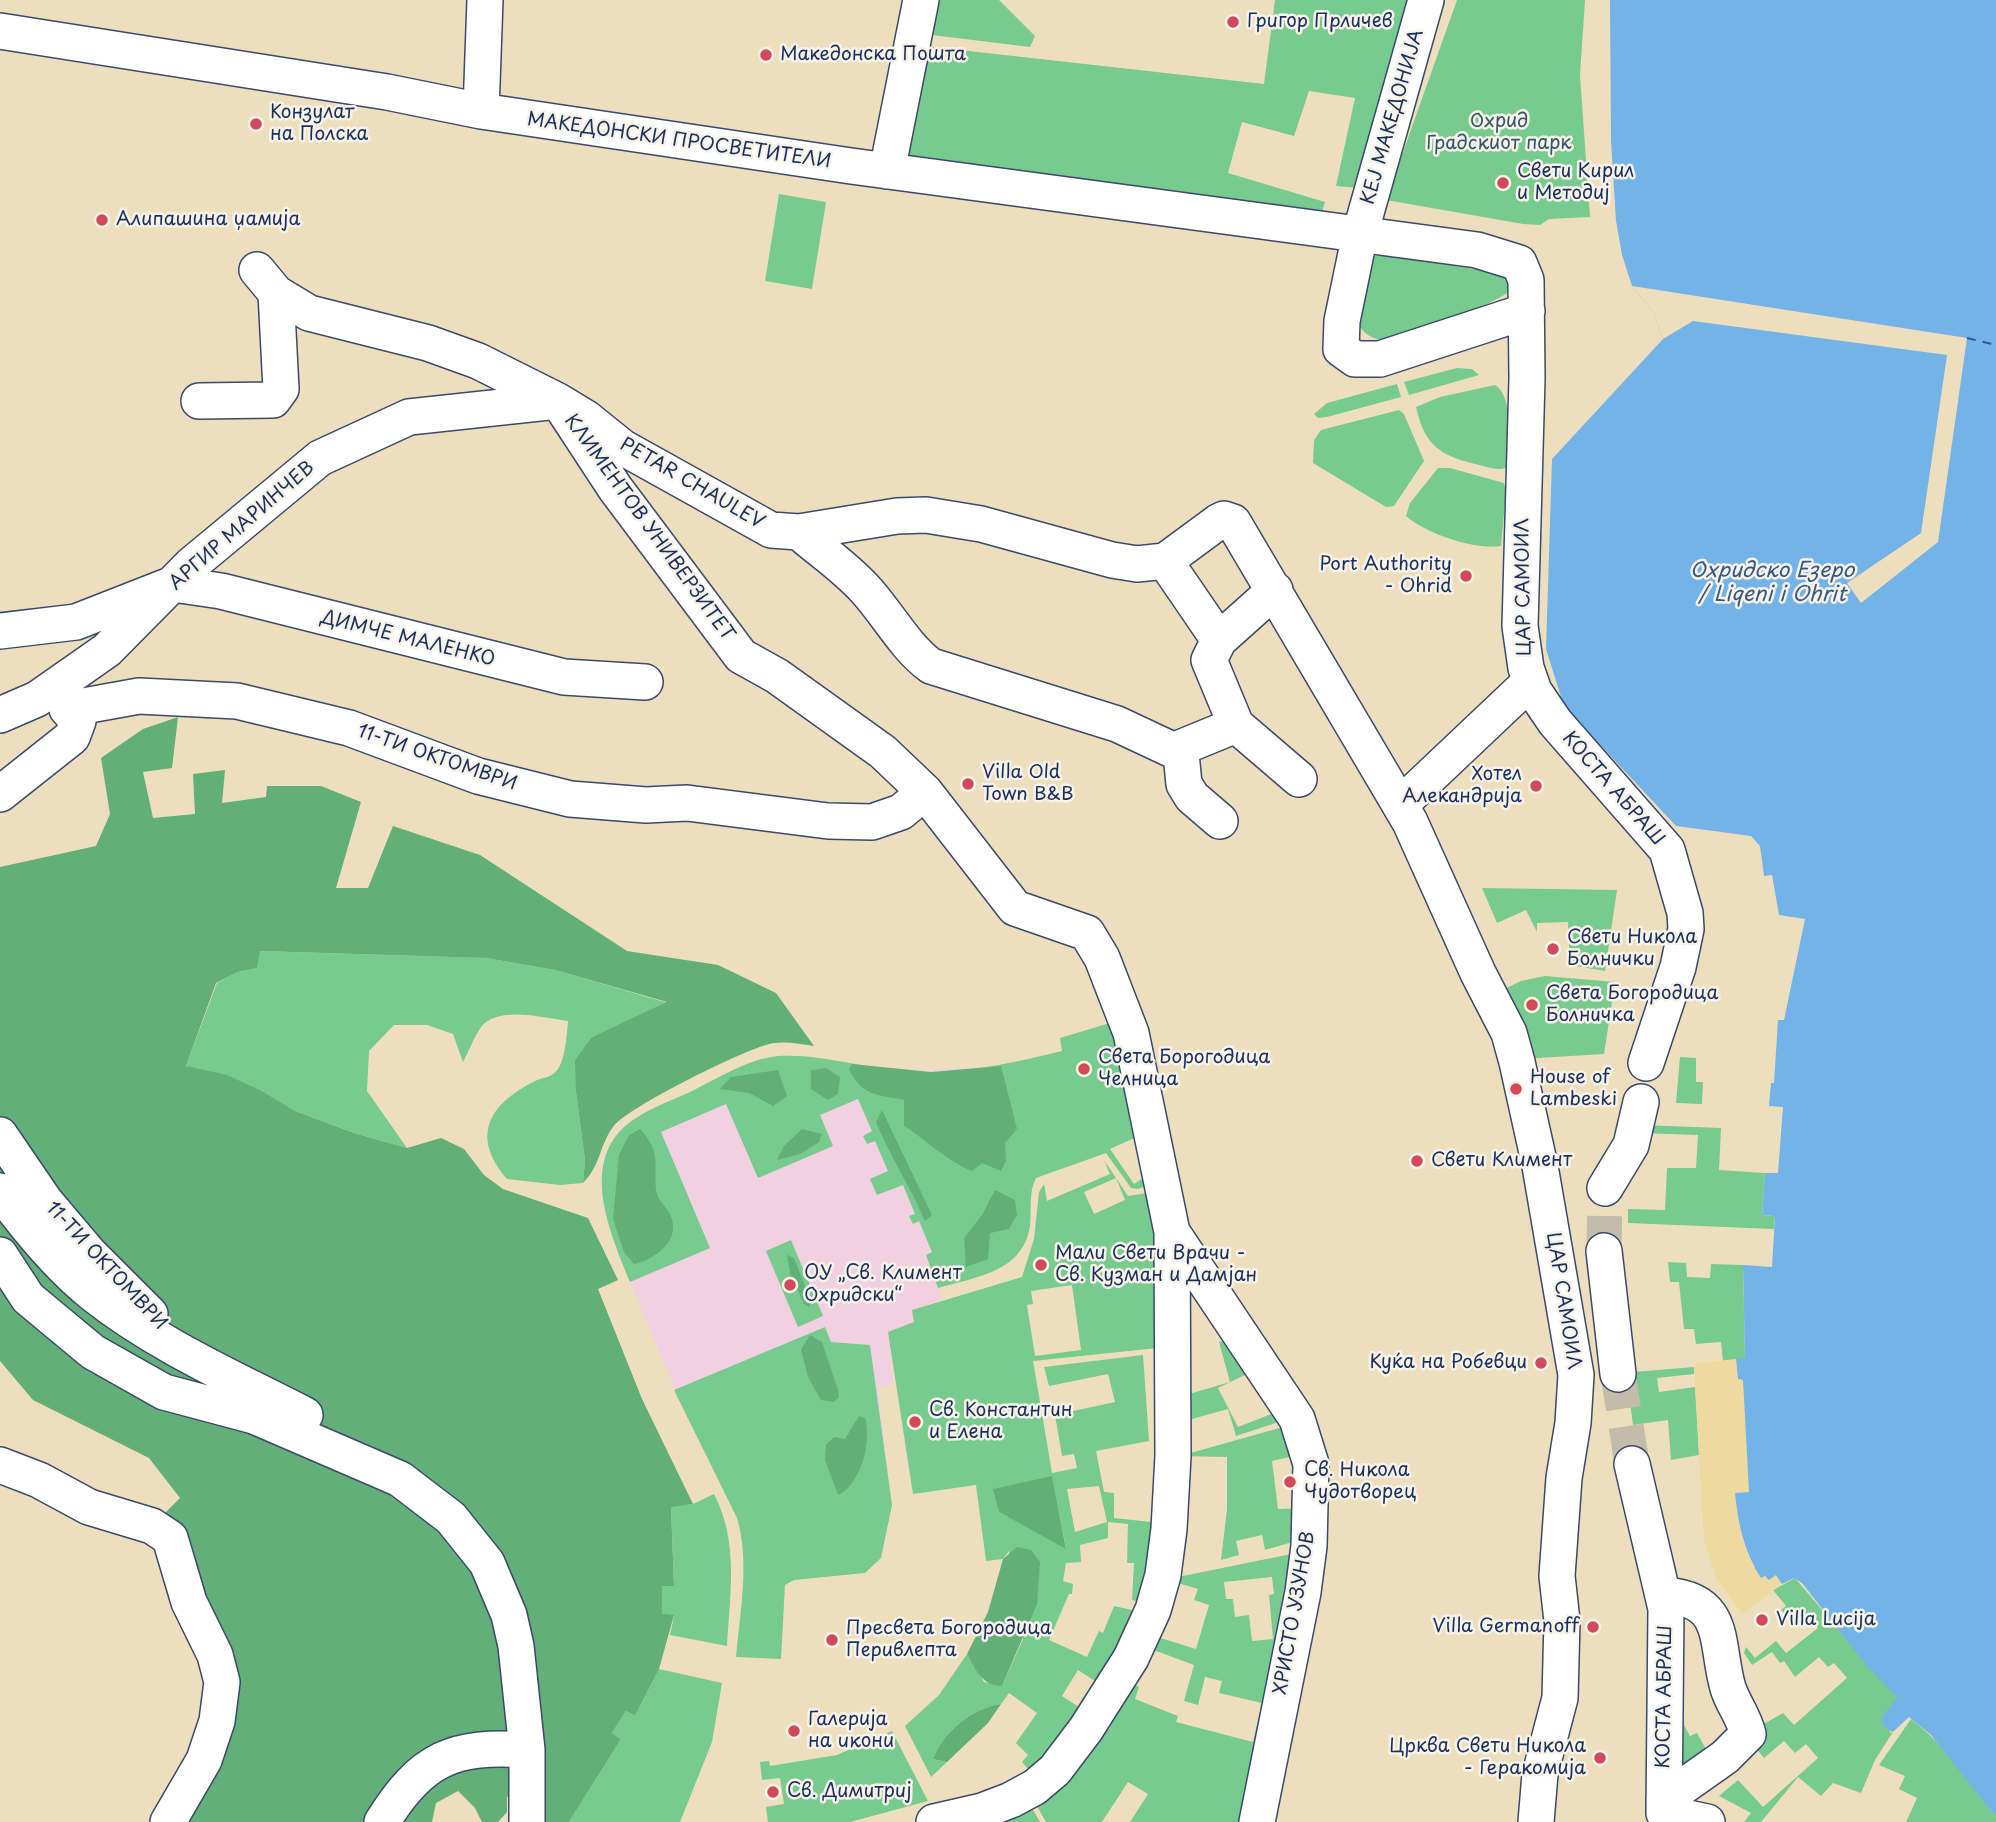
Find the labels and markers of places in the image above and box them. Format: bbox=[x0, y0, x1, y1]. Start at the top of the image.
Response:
place label: Григор Прличев bbox=[1247, 11, 1393, 33]
marker: Григор Прличев bbox=[1225, 14, 1241, 30]
place label: Македонска Пошта bbox=[780, 44, 966, 66]
marker: Македонска Пошта bbox=[758, 47, 774, 63]
place label: Конзулат на Полска bbox=[270, 102, 368, 146]
marker: Конзулат на Полска bbox=[248, 116, 264, 132]
place label: Свети Кирил и Методиј bbox=[1517, 161, 1634, 205]
marker: Свети Кирил и Методиј bbox=[1495, 175, 1511, 191]
place label: Алипашина џамија bbox=[116, 209, 300, 231]
marker: Алипашина џамија bbox=[94, 212, 110, 228]
place label: Port Authority - Ohrid bbox=[1319, 554, 1452, 598]
marker: Port Authority - Ohrid bbox=[1458, 568, 1474, 584]
place label: Villa Old Town B&B bbox=[982, 762, 1074, 806]
place label: Хотел Алекандрија bbox=[1402, 764, 1522, 808]
marker: Villa Old Town B&B bbox=[960, 776, 976, 792]
marker: Хотел Алекандрија bbox=[1528, 778, 1544, 794]
place label: Свети Никола Болнички bbox=[1567, 927, 1697, 971]
marker: Свети Никола Болнички bbox=[1545, 941, 1561, 957]
place label: Света Богородица Болничка bbox=[1546, 983, 1718, 1027]
marker: Света Богородица Болничка bbox=[1524, 997, 1540, 1013]
place label: Света Борогодица Челница bbox=[1098, 1047, 1270, 1091]
marker: Света Борогодица Челница bbox=[1076, 1061, 1092, 1077]
place label: House of Lambeski bbox=[1530, 1067, 1617, 1111]
marker: House of Lambeski bbox=[1508, 1081, 1524, 1097]
place label: Свети Климент bbox=[1431, 1150, 1572, 1172]
marker: Свети Климент bbox=[1409, 1153, 1425, 1169]
place label: Мали Свети Врачи - Св. Кузман и Дамјан bbox=[1055, 1243, 1257, 1287]
marker: Мали Свети Врачи - Св. Кузман и Дамјан bbox=[1033, 1257, 1049, 1273]
place label: ОУ „Св. Климент Охридски“ bbox=[804, 1263, 962, 1307]
marker: ОУ „Св. Климент Охридски“ bbox=[782, 1277, 798, 1293]
place label: Куќа на Робевци bbox=[1369, 1352, 1527, 1374]
marker: Куќа на Робевци bbox=[1533, 1355, 1549, 1371]
place label: Св. Константин и Елена bbox=[929, 1400, 1073, 1444]
marker: Св. Константин и Елена bbox=[907, 1414, 923, 1430]
place label: Св. Никола Чудотворец bbox=[1304, 1460, 1416, 1504]
marker: Св. Никола Чудотворец bbox=[1282, 1474, 1298, 1490]
place label: Villa Lucija bbox=[1776, 1609, 1876, 1631]
marker: Villa Lucija bbox=[1754, 1612, 1770, 1628]
place label: Villa Germanoff bbox=[1433, 1616, 1579, 1638]
place label: Пресвета Богородица Перивлепта bbox=[846, 1618, 1052, 1662]
marker: Villa Germanoff bbox=[1585, 1619, 1601, 1635]
marker: Пресвета Богородица Перивлепта bbox=[824, 1632, 840, 1648]
place label: Галерија на икони bbox=[808, 1709, 894, 1753]
marker: Галерија на икони bbox=[786, 1723, 802, 1739]
place label: Црква Свети Никола - Геракомија bbox=[1389, 1736, 1586, 1780]
marker: Црква Свети Никола - Геракомија bbox=[1592, 1750, 1608, 1766]
place label: Св. Димитриј bbox=[787, 1781, 912, 1803]
marker: Св. Димитриј bbox=[765, 1784, 781, 1800]

